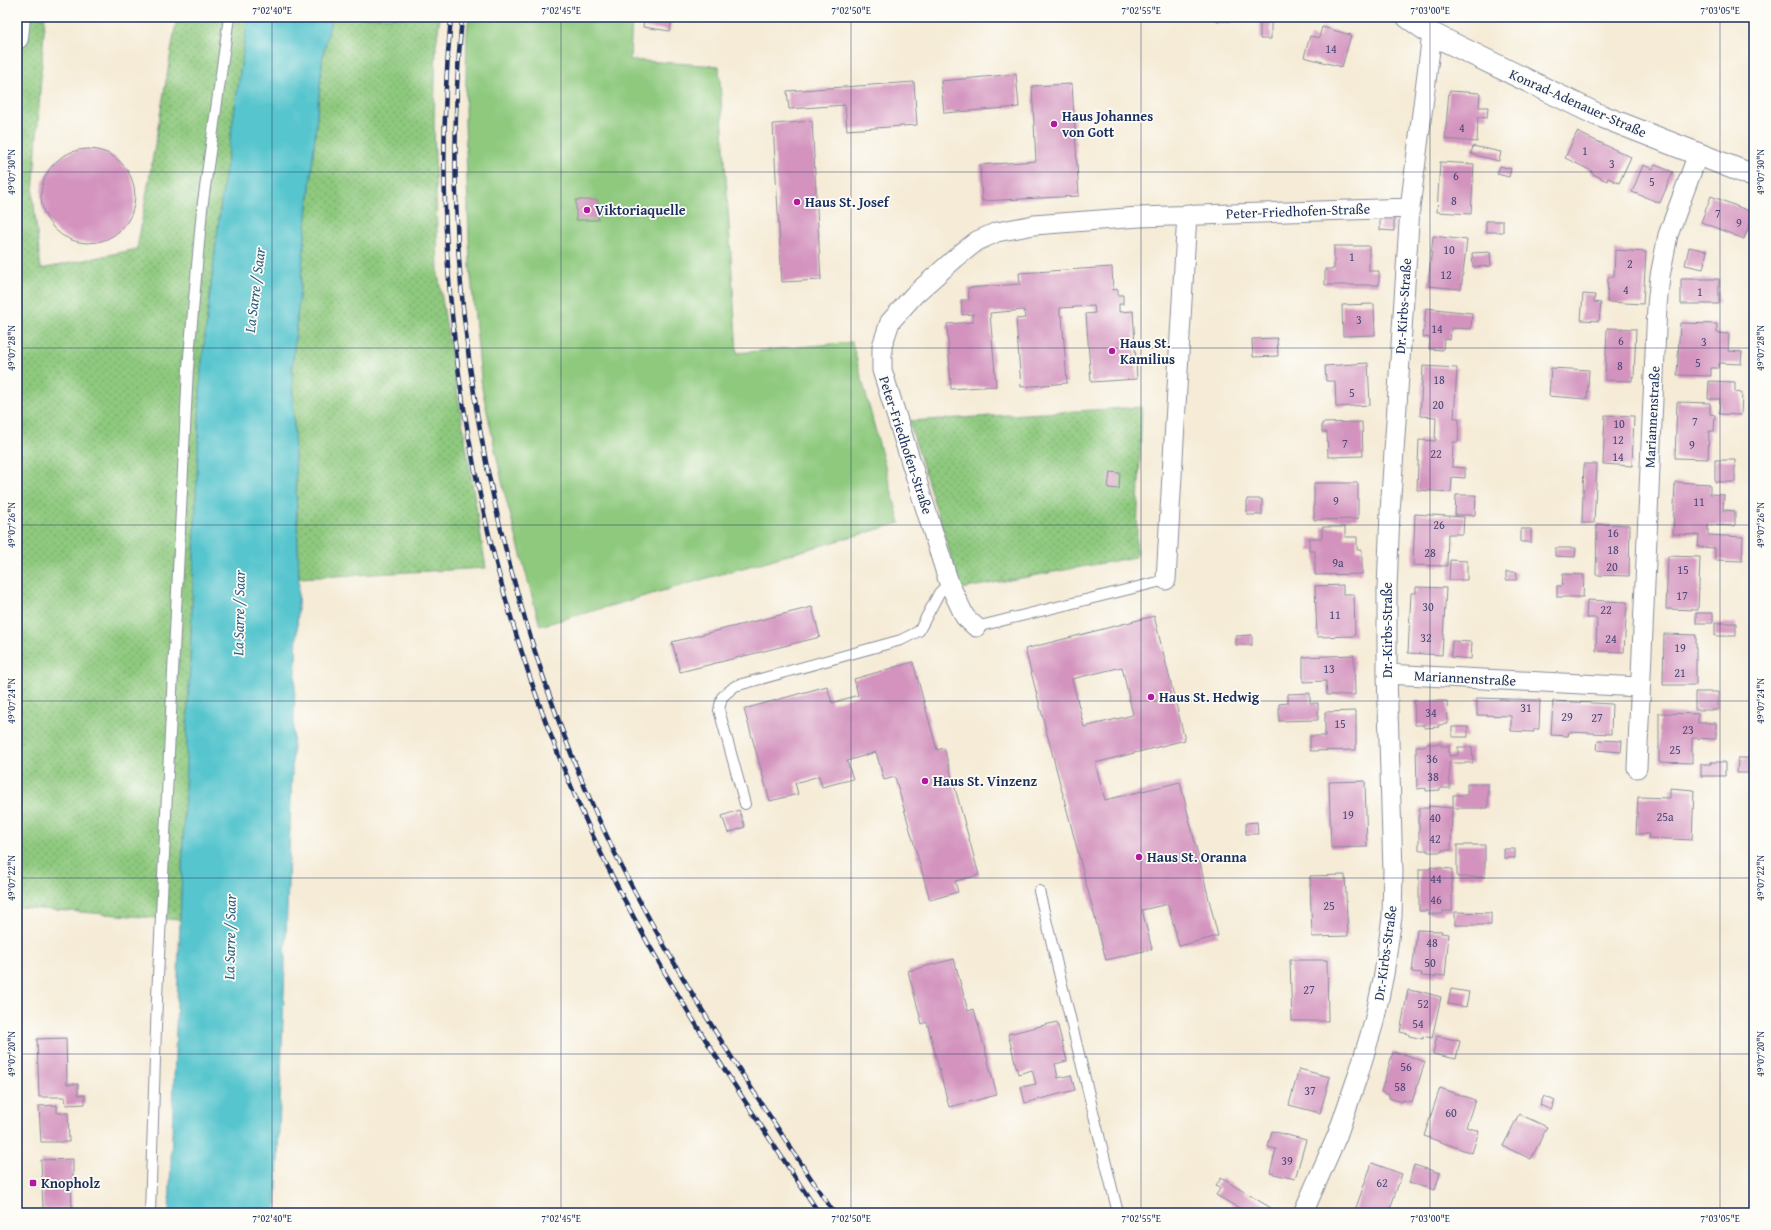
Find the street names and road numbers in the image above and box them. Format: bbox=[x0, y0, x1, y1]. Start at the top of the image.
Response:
street label: Konrad-Adenauer-Straße bbox=[1506, 64, 1650, 142]
street label: Peter-Friedhofen-Straße bbox=[1226, 198, 1371, 224]
street label: Dr.-Kirbs-Straße bbox=[1390, 257, 1416, 355]
street label: Mariannenstraße bbox=[1639, 365, 1665, 469]
street label: Peter-Friedhofen-Straße bbox=[874, 373, 938, 517]
street label: Dr.-Kirbs-Straße bbox=[1377, 582, 1397, 678]
street label: Mariannenstraße bbox=[1413, 665, 1517, 691]
street label: Dr.-Kirbs-Straße bbox=[1368, 904, 1402, 1002]

